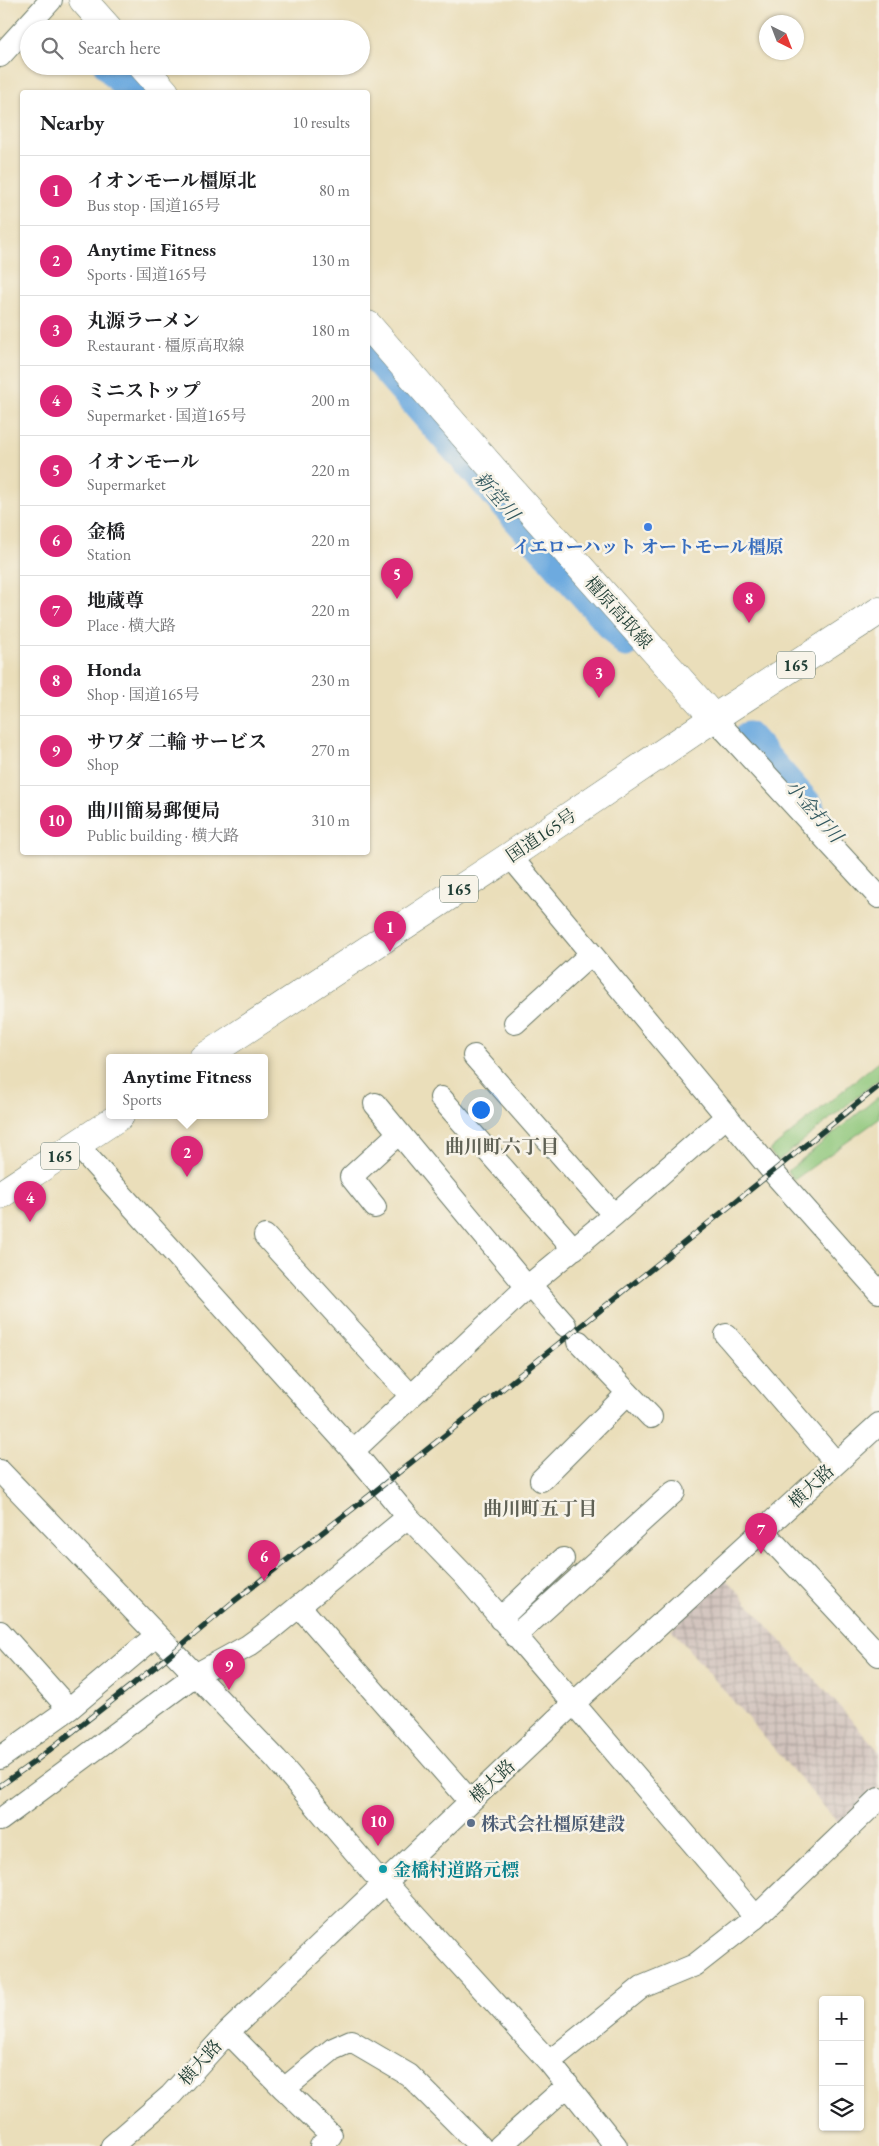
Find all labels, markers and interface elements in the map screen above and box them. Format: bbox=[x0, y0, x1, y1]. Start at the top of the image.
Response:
north arrow bbox=[759, 15, 804, 60]
search box bbox=[20, 20, 370, 75]
icon: search bbox=[38, 34, 66, 62]
text: Search here bbox=[78, 35, 160, 60]
text: Nearby bbox=[40, 109, 104, 136]
text: 10 results bbox=[292, 112, 350, 133]
text: イオンモール橿原北 bbox=[87, 168, 256, 193]
text: 1 bbox=[52, 180, 60, 201]
text: 80 m bbox=[319, 180, 350, 201]
text: Bus stop · 国道165号 bbox=[87, 195, 220, 216]
text: Anytime Fitness bbox=[87, 237, 216, 262]
text: 2 bbox=[52, 250, 60, 271]
text: 130 m bbox=[311, 250, 350, 271]
text: Sports · 国道165号 bbox=[87, 264, 207, 285]
text: 丸源ラーメン bbox=[87, 308, 200, 333]
text: 3 bbox=[52, 320, 60, 341]
text: 180 m bbox=[311, 320, 350, 341]
text: Restaurant · 橿原高取線 bbox=[87, 335, 244, 356]
text: ミニストップ bbox=[87, 378, 200, 403]
text: 4 bbox=[52, 390, 60, 411]
text: 200 m bbox=[311, 390, 350, 411]
text: Supermarket · 国道165号 bbox=[87, 405, 246, 426]
text: イオンモール bbox=[87, 449, 199, 474]
text: 5 bbox=[52, 460, 60, 481]
text: 220 m bbox=[311, 460, 350, 481]
water label: 新堂川 bbox=[469, 466, 526, 527]
text: Supermarket bbox=[87, 474, 166, 495]
text: 金橋 bbox=[87, 519, 125, 544]
marker: イエローハット オートモール橿原 bbox=[642, 521, 654, 533]
text: 6 bbox=[52, 530, 60, 551]
text: 220 m bbox=[311, 530, 350, 551]
place label: イエローハット オートモール橿原 bbox=[512, 535, 784, 558]
text: Station bbox=[87, 544, 131, 565]
pin: 5 bbox=[381, 558, 413, 599]
street label: 橿原高取線 bbox=[580, 571, 658, 653]
pin: 8 bbox=[733, 582, 765, 623]
text: 地蔵尊 bbox=[87, 588, 144, 613]
text: 7 bbox=[52, 600, 60, 621]
text: 220 m bbox=[311, 600, 350, 621]
text: Place · 横大路 bbox=[87, 615, 176, 636]
road number: 165 bbox=[777, 652, 815, 678]
text: Honda bbox=[87, 657, 141, 682]
pin: 3 bbox=[583, 657, 615, 698]
text: 8 bbox=[52, 670, 60, 691]
text: 230 m bbox=[311, 670, 350, 691]
text: Shop · 国道165号 bbox=[87, 684, 200, 705]
text: サワダ 二輪 サービス bbox=[87, 729, 267, 754]
text: 9 bbox=[52, 740, 60, 761]
text: 270 m bbox=[311, 740, 350, 761]
text: Shop bbox=[87, 754, 119, 775]
water label: 小金打川 bbox=[780, 774, 850, 849]
text: 曲川簡易郵便局 bbox=[87, 798, 220, 823]
street label: 国道165号 bbox=[501, 803, 581, 867]
text: 10 bbox=[48, 810, 64, 831]
text: 310 m bbox=[311, 810, 350, 831]
text: Public building · 横大路 bbox=[87, 825, 239, 846]
road number: 165 bbox=[440, 876, 478, 902]
pin: 1 bbox=[374, 911, 406, 952]
popup bbox=[106, 1054, 268, 1119]
text: Anytime Fitness bbox=[123, 1064, 252, 1089]
text: Sports bbox=[123, 1089, 162, 1110]
your location bbox=[468, 1097, 494, 1123]
district label: 曲川町六丁目 bbox=[445, 1134, 559, 1159]
pin: 2 bbox=[171, 1136, 203, 1177]
road number: 165 bbox=[41, 1142, 79, 1170]
pin: 4 bbox=[14, 1181, 46, 1222]
street label: 横大路 bbox=[783, 1459, 839, 1513]
district label: 曲川町五丁目 bbox=[483, 1496, 597, 1521]
pin: 7 bbox=[745, 1513, 777, 1554]
pin: 6 bbox=[248, 1540, 280, 1581]
pin: 9 bbox=[213, 1649, 245, 1690]
street label: 横大路 bbox=[464, 1754, 520, 1808]
pin: 10 bbox=[362, 1805, 394, 1846]
place label: 株式会社橿原建設 bbox=[481, 1812, 625, 1835]
marker: 株式会社橿原建設 bbox=[465, 1817, 477, 1829]
place label: 金橋村道路元標 bbox=[393, 1858, 519, 1881]
marker: 金橋村道路元標 bbox=[377, 1863, 389, 1875]
map controls bbox=[819, 1996, 864, 2131]
button: + bbox=[819, 1996, 864, 2041]
street label: 横大路 bbox=[173, 2034, 227, 2090]
button: − bbox=[819, 2041, 864, 2086]
button: layers bbox=[819, 2086, 864, 2131]

